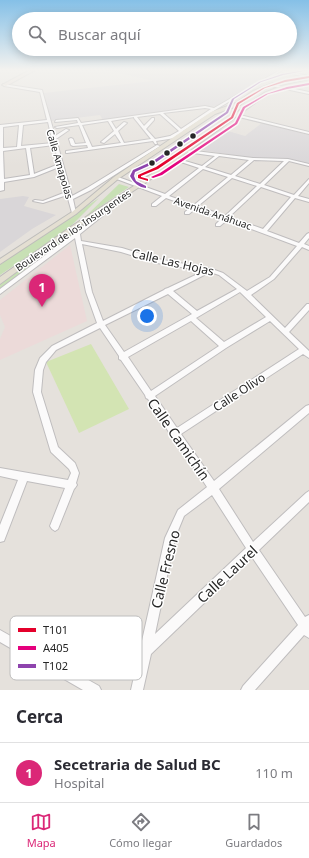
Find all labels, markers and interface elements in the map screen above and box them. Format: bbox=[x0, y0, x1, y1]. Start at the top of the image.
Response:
search box bbox=[12, 12, 297, 56]
icon: search bbox=[26, 23, 48, 45]
text: Buscar aquí bbox=[58, 24, 141, 44]
street label: Calle Amapolas bbox=[43, 128, 77, 201]
unlabelled marker bbox=[188, 131, 198, 141]
unlabelled marker bbox=[175, 139, 185, 149]
unlabelled marker bbox=[162, 148, 172, 158]
unlabelled marker bbox=[147, 158, 157, 168]
street label: Boulevard de los Insurgentes bbox=[12, 186, 134, 274]
street label: Avenida Anáhuac bbox=[172, 193, 254, 233]
street label: Calle Las Hojas bbox=[130, 244, 216, 280]
pin: 1 bbox=[29, 274, 55, 307]
your location bbox=[137, 306, 157, 326]
street label: Calle Olivo bbox=[209, 369, 269, 415]
street label: Calle Camichín bbox=[144, 394, 214, 484]
street label: Calle Fresno bbox=[146, 528, 184, 610]
street label: Calle Laurel bbox=[193, 541, 261, 607]
legend bbox=[10, 616, 142, 680]
text: T101 bbox=[43, 622, 68, 637]
text: A405 bbox=[43, 640, 69, 655]
text: T102 bbox=[43, 658, 68, 673]
text: Cerca bbox=[16, 705, 63, 728]
text: Secetraria de Salud BC bbox=[54, 754, 221, 774]
text: 1 bbox=[25, 764, 33, 782]
text: 110 m bbox=[255, 764, 293, 782]
text: Hospital bbox=[54, 774, 104, 792]
tab: Mapa bbox=[27, 811, 56, 850]
tab: Cómo llegar bbox=[109, 811, 172, 850]
tab: Guardados bbox=[225, 811, 282, 850]

